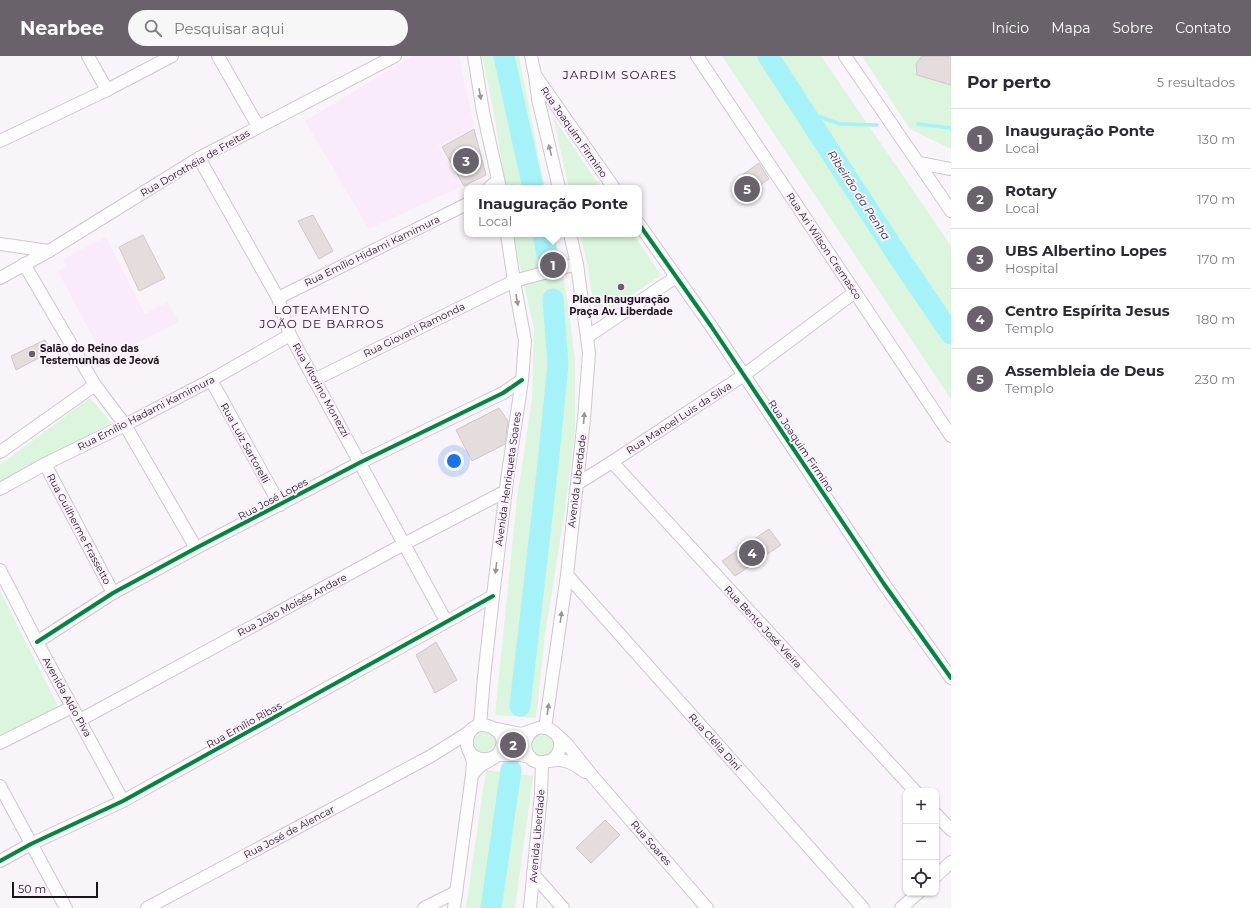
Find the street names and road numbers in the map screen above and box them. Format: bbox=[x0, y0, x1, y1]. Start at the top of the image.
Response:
street label: Rua Joaquim Firmino bbox=[538, 84, 610, 180]
street label: Rua Dorothéia de Freitas bbox=[138, 126, 252, 200]
street label: Rua Ari Wilson Cremasco bbox=[783, 190, 865, 302]
street label: Rua Emílio Hidami Kamimura bbox=[302, 212, 442, 290]
street label: Rua Giovani Ramonda bbox=[361, 300, 467, 360]
street label: Rua Vitorino Monezzi bbox=[290, 341, 352, 439]
street label: Rua Emílio Hadami Kamimura bbox=[75, 373, 217, 453]
street label: Rua Manoel Luis da Silva bbox=[624, 379, 734, 457]
street label: Rua Joaquim Firmino bbox=[765, 397, 837, 495]
street label: Rua Luiz Sartorelli bbox=[218, 401, 272, 485]
street label: Avenida Henriqueta Soares bbox=[492, 411, 524, 547]
street label: Avenida Liberdade bbox=[565, 434, 589, 528]
street label: Rua Guilherme Frassetto bbox=[44, 471, 114, 587]
street label: Rua José Lopes bbox=[236, 475, 310, 523]
street label: Rua João Moisés Andare bbox=[235, 571, 349, 639]
street label: Rua Bento José Vieira bbox=[721, 583, 805, 671]
street label: Avenida Aldo Piva bbox=[40, 655, 94, 739]
street label: Rua Emílio Ribas bbox=[204, 699, 284, 751]
street label: Rua Clélia Dini bbox=[686, 711, 744, 773]
street label: Avenida Liberdade bbox=[526, 789, 548, 883]
street label: Rua José de Alencar bbox=[241, 803, 337, 861]
street label: Rua Soares bbox=[628, 818, 674, 868]

